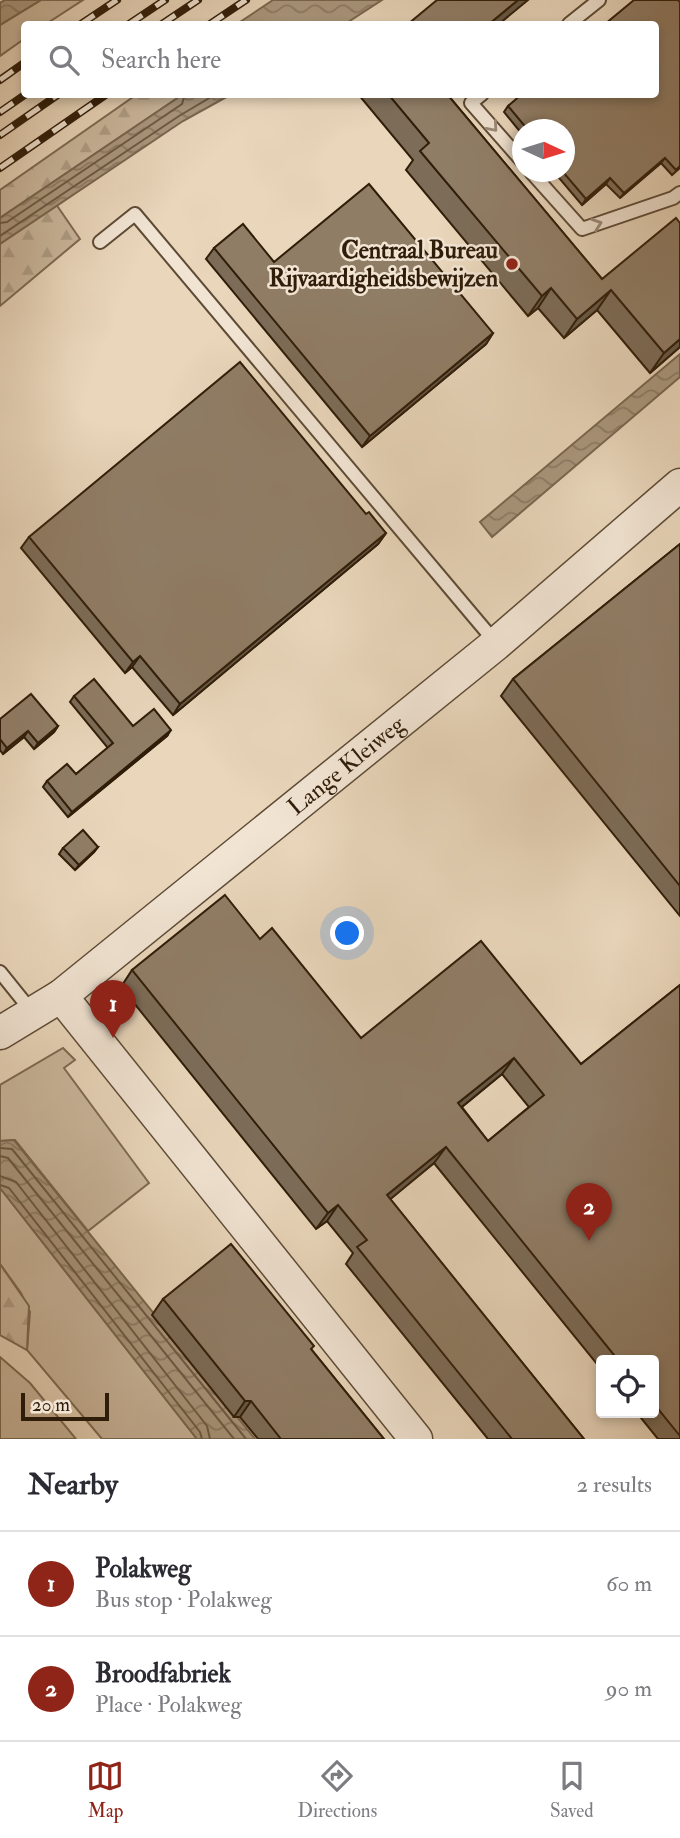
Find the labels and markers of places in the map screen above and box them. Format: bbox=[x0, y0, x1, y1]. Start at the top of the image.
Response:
place label: Centraal Bureau Rijvaardigheidsbewijzen bbox=[269, 235, 499, 294]
marker: Centraal Bureau Rijvaardigheidsbewijzen bbox=[504, 256, 520, 272]
pin: 1 bbox=[90, 980, 136, 1038]
pin: 2 bbox=[566, 1183, 612, 1241]

